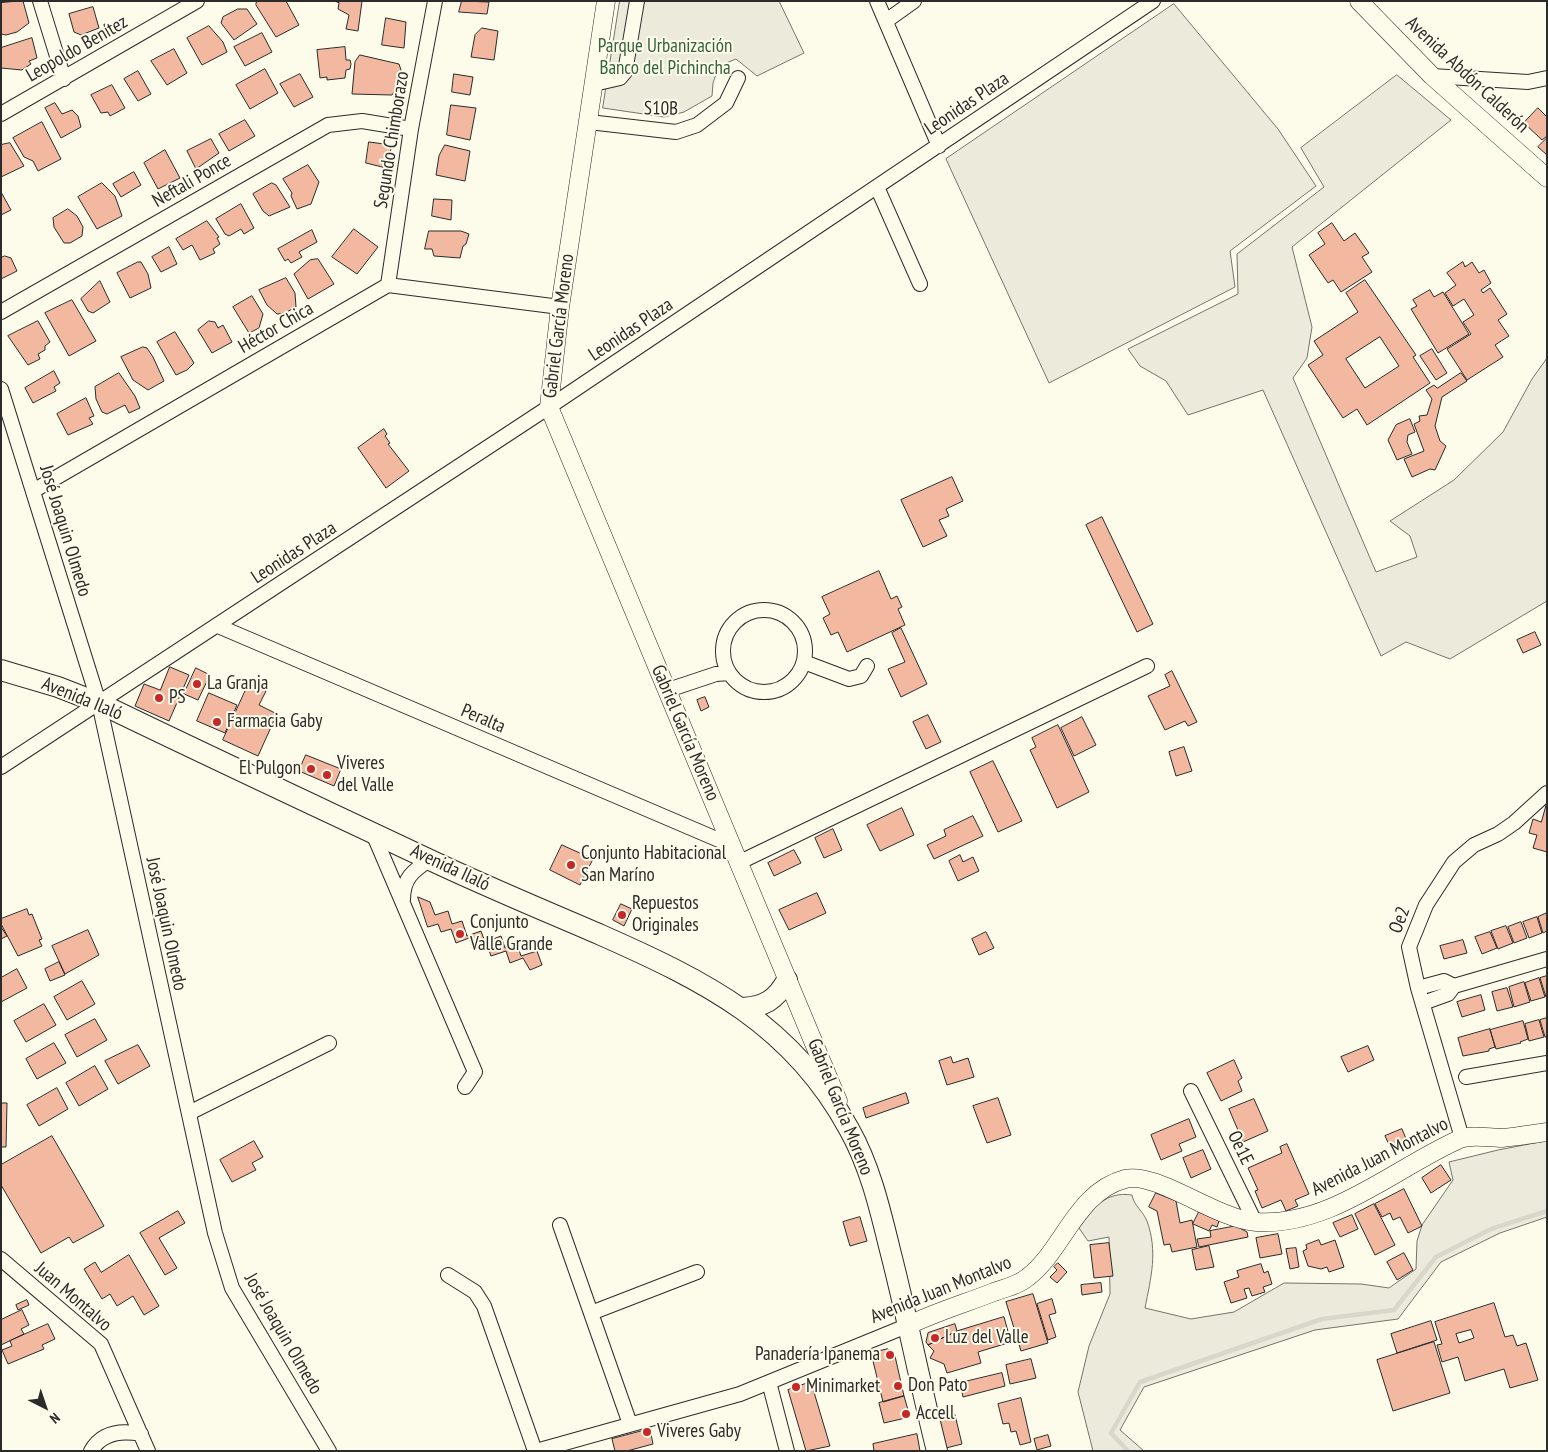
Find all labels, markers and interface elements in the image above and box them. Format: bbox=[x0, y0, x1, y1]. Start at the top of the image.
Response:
street label: Leopoldo Benítez bbox=[22, 11, 132, 87]
street label: Avenida Abdón Calderón bbox=[1401, 12, 1533, 138]
park label: Parque Urbanización Banco del Pichincha bbox=[598, 36, 732, 80]
street label: Leonidas Plaza bbox=[921, 68, 1013, 140]
street label: Segundo Chimborazo bbox=[370, 70, 414, 210]
street label: S10B bbox=[644, 97, 678, 121]
street label: Neftali Ponce bbox=[149, 149, 235, 213]
street label: Gabriel García Moreno bbox=[539, 252, 579, 400]
street label: Leonidas Plaza bbox=[585, 294, 677, 366]
street label: Héctor Chica bbox=[234, 297, 318, 359]
street label: José Joaquin Olmedo bbox=[34, 463, 96, 599]
street label: Leonidas Plaza bbox=[247, 517, 341, 589]
street label: Gabriel García Moreno bbox=[646, 662, 724, 804]
street label: Avenida Ilaló bbox=[38, 673, 126, 725]
place label: La Granja bbox=[207, 673, 268, 695]
marker: La Granja bbox=[191, 678, 203, 690]
place label: PS bbox=[169, 687, 186, 709]
marker: PS bbox=[153, 692, 165, 704]
street label: Peralta bbox=[457, 700, 509, 738]
place label: Farmacia Gaby bbox=[227, 711, 322, 733]
marker: Farmacia Gaby bbox=[211, 716, 223, 728]
place label: Viveres del Valle bbox=[337, 753, 394, 797]
place label: El Pulgon bbox=[239, 758, 301, 780]
marker: El Pulgon bbox=[305, 763, 317, 775]
marker: Viveres del Valle bbox=[321, 769, 333, 781]
street label: Avenida Ilaló bbox=[407, 840, 493, 896]
place label: Conjunto Habitacional San Maríno bbox=[581, 843, 726, 887]
street label: José Joaquin Olmedo bbox=[141, 855, 191, 993]
marker: Conjunto Habitacional San Maríno bbox=[565, 859, 577, 871]
place label: Repuestos Originales bbox=[632, 893, 699, 937]
street label: Oe2 bbox=[1385, 903, 1415, 937]
marker: Repuestos Originales bbox=[616, 909, 628, 921]
place label: Conjunto Valle Grande bbox=[470, 912, 553, 956]
marker: Conjunto Valle Grande bbox=[454, 928, 466, 940]
street label: Gabriel García Moreno bbox=[802, 1035, 878, 1179]
street label: Avenida Juan Montalvo bbox=[1308, 1113, 1452, 1201]
street label: Oe1E bbox=[1222, 1127, 1258, 1169]
street label: Avenida Juan Montalvo bbox=[867, 1251, 1015, 1329]
street label: Juan Montalvo bbox=[30, 1257, 116, 1337]
street label: José Joaquin Olmedo bbox=[239, 1269, 327, 1399]
place label: Luz del Valle bbox=[945, 1327, 1029, 1349]
marker: Luz del Valle bbox=[929, 1332, 941, 1344]
place label: Panadería Ipanema bbox=[755, 1344, 880, 1366]
marker: Panadería Ipanema bbox=[884, 1349, 896, 1361]
place label: Don Pato bbox=[908, 1375, 967, 1397]
place label: Minimarket bbox=[806, 1376, 880, 1398]
marker: Don Pato bbox=[892, 1380, 904, 1392]
marker: Minimarket bbox=[790, 1381, 802, 1393]
north arrow bbox=[20, 1382, 70, 1432]
place label: Accell bbox=[916, 1403, 954, 1425]
marker: Accell bbox=[900, 1408, 912, 1420]
text: N bbox=[46, 1409, 64, 1428]
place label: Viveres Gaby bbox=[657, 1421, 741, 1443]
marker: Viveres Gaby bbox=[641, 1426, 653, 1438]

